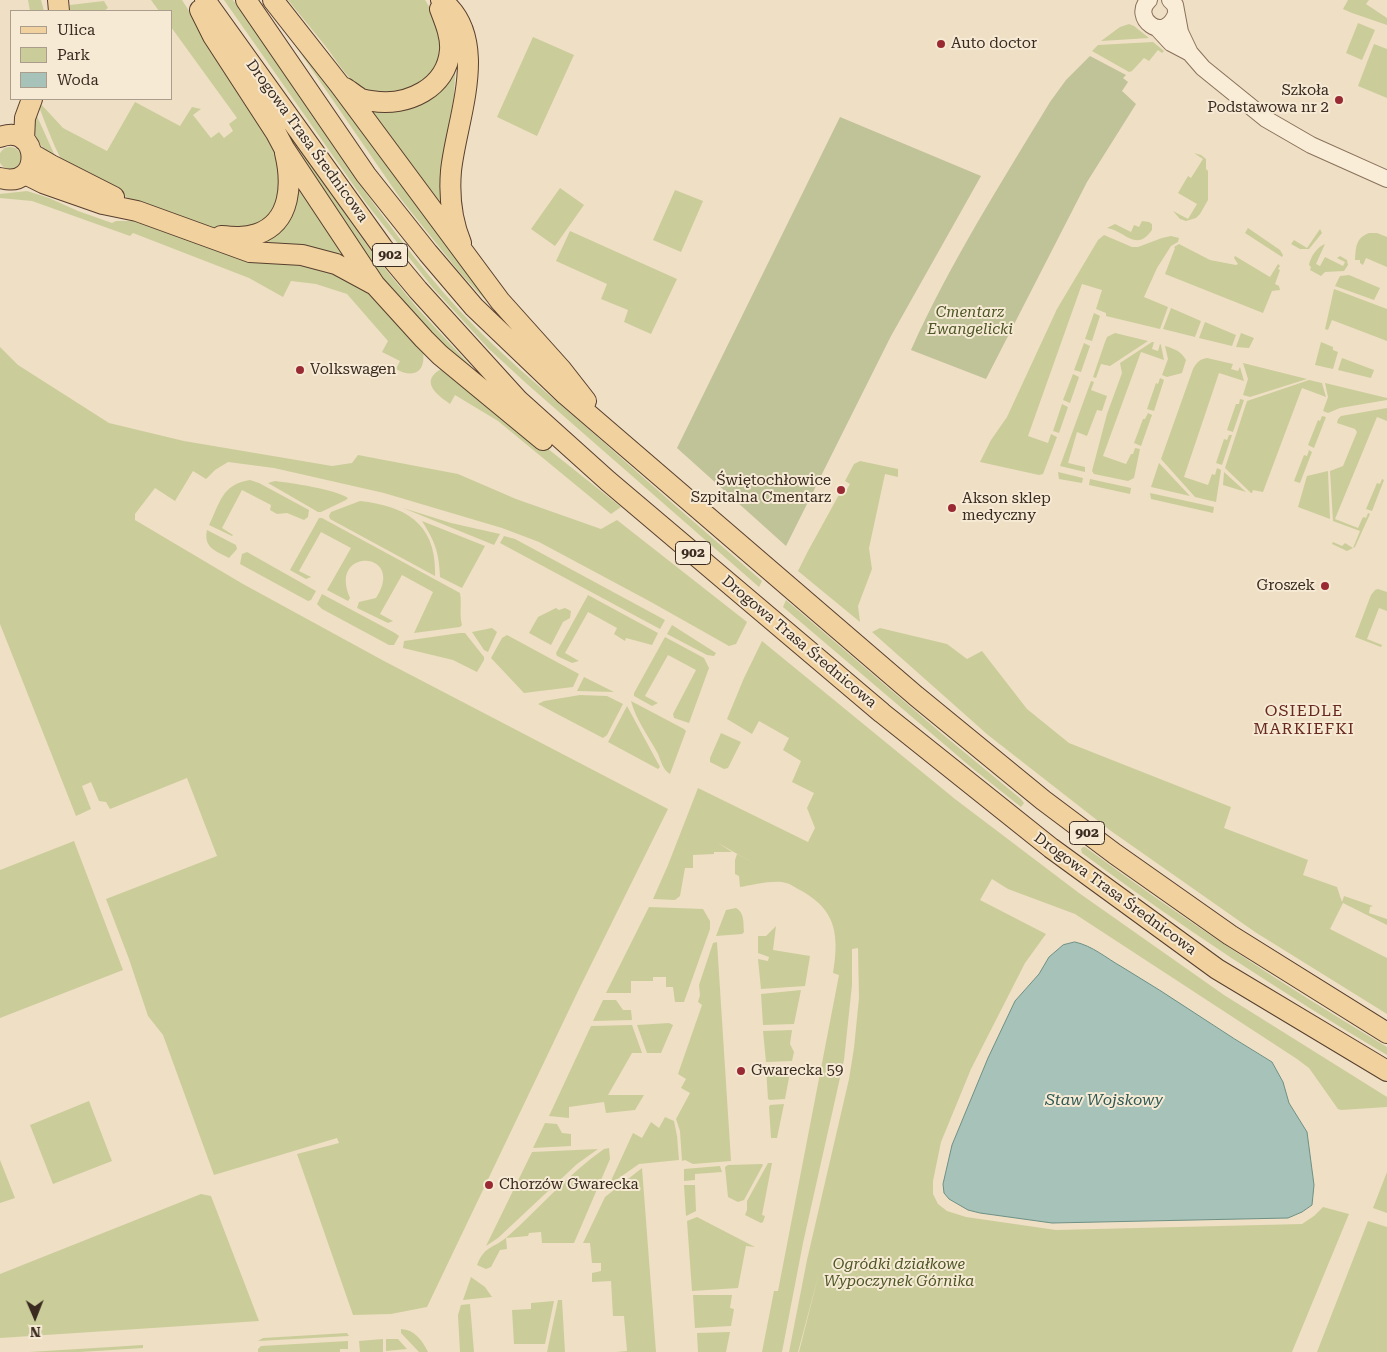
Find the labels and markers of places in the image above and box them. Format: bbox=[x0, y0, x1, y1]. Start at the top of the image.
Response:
place label: Auto doctor bbox=[951, 35, 1037, 53]
marker: Auto doctor bbox=[935, 38, 947, 50]
place label: Szkoła Podstawowa nr 2 bbox=[1207, 82, 1329, 117]
marker: Szkoła Podstawowa nr 2 bbox=[1333, 94, 1345, 106]
place label: Volkswagen bbox=[310, 361, 396, 379]
marker: Volkswagen bbox=[294, 364, 306, 376]
place label: Świętochłowice Szpitalna Cmentarz bbox=[691, 472, 831, 507]
marker: Świętochłowice Szpitalna Cmentarz bbox=[835, 484, 847, 496]
place label: Akson sklep medyczny bbox=[962, 490, 1051, 525]
marker: Akson sklep medyczny bbox=[946, 502, 958, 514]
place label: Groszek bbox=[1256, 577, 1315, 595]
marker: Groszek bbox=[1319, 580, 1331, 592]
place label: Gwarecka 59 bbox=[751, 1062, 843, 1080]
marker: Gwarecka 59 bbox=[735, 1065, 747, 1077]
place label: Chorzów Gwarecka bbox=[499, 1176, 639, 1194]
marker: Chorzów Gwarecka bbox=[483, 1179, 495, 1191]

